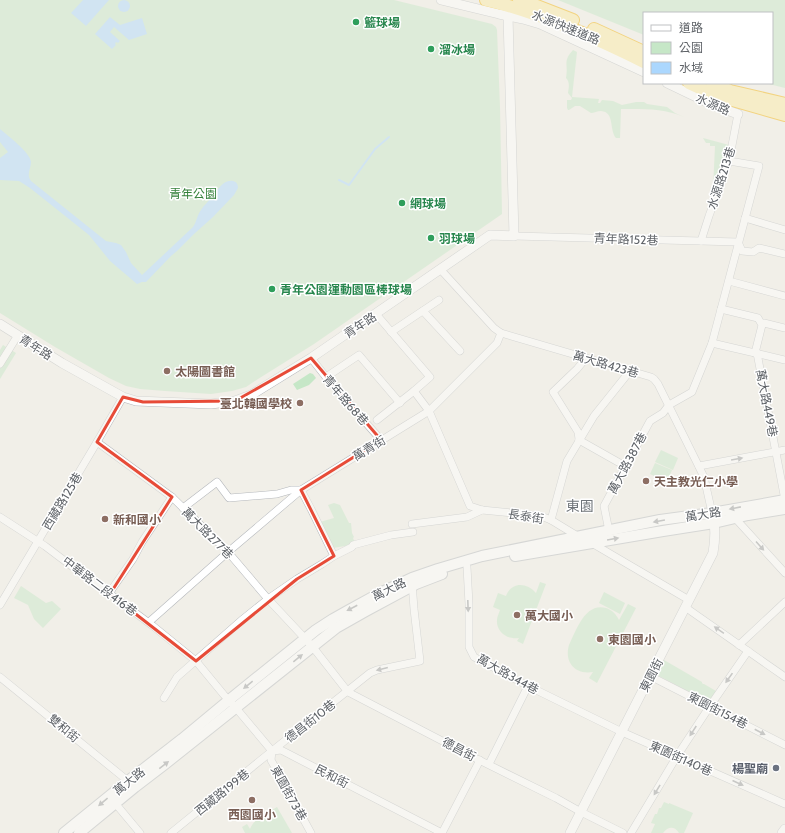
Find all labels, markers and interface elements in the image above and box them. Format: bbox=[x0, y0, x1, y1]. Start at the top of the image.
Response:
street label: 水源快速道路 bbox=[530, 7, 602, 47]
legend bbox=[643, 12, 773, 84]
place label: 籃球場 bbox=[364, 15, 400, 30]
marker: 籃球場 bbox=[351, 17, 361, 27]
text: 道路 bbox=[679, 20, 703, 35]
text: 公園 bbox=[679, 40, 703, 55]
place label: 溜冰場 bbox=[439, 42, 475, 57]
marker: 溜冰場 bbox=[426, 44, 436, 54]
text: 水域 bbox=[679, 60, 703, 75]
street label: 水源路 bbox=[693, 90, 733, 118]
street label: 水源路213巷 bbox=[704, 145, 738, 211]
park label: 青年公園 bbox=[169, 186, 217, 201]
place label: 網球場 bbox=[410, 196, 446, 211]
marker: 網球場 bbox=[397, 198, 407, 208]
street label: 青年路152巷 bbox=[593, 230, 659, 248]
place label: 羽球場 bbox=[439, 231, 475, 246]
marker: 羽球場 bbox=[426, 233, 436, 243]
place label: 青年公園運動園區棒球場 bbox=[280, 282, 412, 297]
marker: 青年公園運動園區棒球場 bbox=[267, 284, 277, 294]
street label: 青年路 bbox=[341, 309, 379, 341]
street label: 青年路 bbox=[17, 331, 55, 363]
street label: 萬大路423巷 bbox=[571, 347, 641, 381]
place label: 太陽圖書館 bbox=[175, 364, 235, 379]
marker: 太陽圖書館 bbox=[162, 366, 172, 376]
street label: 萬大路449巷 bbox=[753, 368, 781, 438]
street label: 青年路68巷 bbox=[320, 372, 372, 428]
place label: 臺北韓國學校 bbox=[220, 396, 292, 411]
marker: 臺北韓國學校 bbox=[295, 398, 305, 408]
street label: 萬大路387巷 bbox=[604, 430, 650, 496]
street label: 萬青街 bbox=[350, 432, 388, 464]
one-way arrow bbox=[731, 456, 743, 462]
street label: 西藏路125巷 bbox=[39, 469, 85, 533]
place label: 天主教光仁小學 bbox=[654, 474, 738, 489]
marker: 天主教光仁小學 bbox=[641, 476, 651, 486]
district label: 東園 bbox=[566, 497, 594, 515]
street label: 萬大路277巷 bbox=[179, 504, 237, 562]
street label: 萬大路 bbox=[684, 504, 722, 524]
street label: 長泰街 bbox=[507, 506, 545, 526]
one-way arrow bbox=[728, 506, 741, 512]
place label: 新和國小 bbox=[113, 512, 161, 527]
marker: 新和國小 bbox=[100, 514, 110, 524]
one-way arrow bbox=[653, 518, 666, 524]
one-way arrow bbox=[607, 536, 619, 542]
one-way arrow bbox=[755, 541, 764, 551]
street label: 中華路二段416巷 bbox=[60, 553, 140, 619]
street label: 萬大路 bbox=[370, 574, 408, 604]
one-way arrow bbox=[465, 600, 472, 612]
one-way arrow bbox=[347, 605, 358, 611]
place label: 萬大國小 bbox=[525, 608, 573, 623]
marker: 萬大國小 bbox=[512, 610, 522, 620]
one-way arrow bbox=[714, 626, 724, 634]
place label: 東園國小 bbox=[608, 632, 656, 647]
marker: 東園國小 bbox=[595, 634, 605, 644]
street label: 萬大路344巷 bbox=[474, 651, 542, 697]
one-way arrow bbox=[293, 653, 303, 662]
street label: 東園街 bbox=[636, 656, 666, 694]
one-way arrow bbox=[376, 667, 388, 673]
one-way arrow bbox=[725, 673, 733, 684]
one-way arrow bbox=[242, 680, 253, 689]
street label: 東園街154巷 bbox=[685, 688, 751, 732]
street label: 德昌街10巷 bbox=[282, 697, 338, 745]
street label: 雙和街 bbox=[45, 711, 83, 745]
one-way arrow bbox=[690, 725, 697, 737]
one-way arrow bbox=[754, 729, 766, 735]
street label: 德昌街 bbox=[440, 734, 478, 764]
street label: 東園街140巷 bbox=[647, 737, 715, 779]
one-way arrow bbox=[158, 761, 169, 769]
street label: 民和街 bbox=[313, 761, 351, 791]
place label: 楊聖廟 bbox=[732, 761, 768, 776]
street label: 東園街73巷 bbox=[268, 763, 310, 823]
marker: 楊聖廟 bbox=[771, 763, 781, 773]
street label: 萬大路 bbox=[110, 764, 148, 798]
street label: 西藏路199巷 bbox=[192, 766, 252, 818]
one-way arrow bbox=[733, 780, 744, 786]
one-way arrow bbox=[653, 785, 661, 795]
marker: 西園國小 bbox=[247, 795, 257, 805]
one-way arrow bbox=[98, 797, 108, 806]
place label: 西園國小 bbox=[228, 807, 276, 822]

